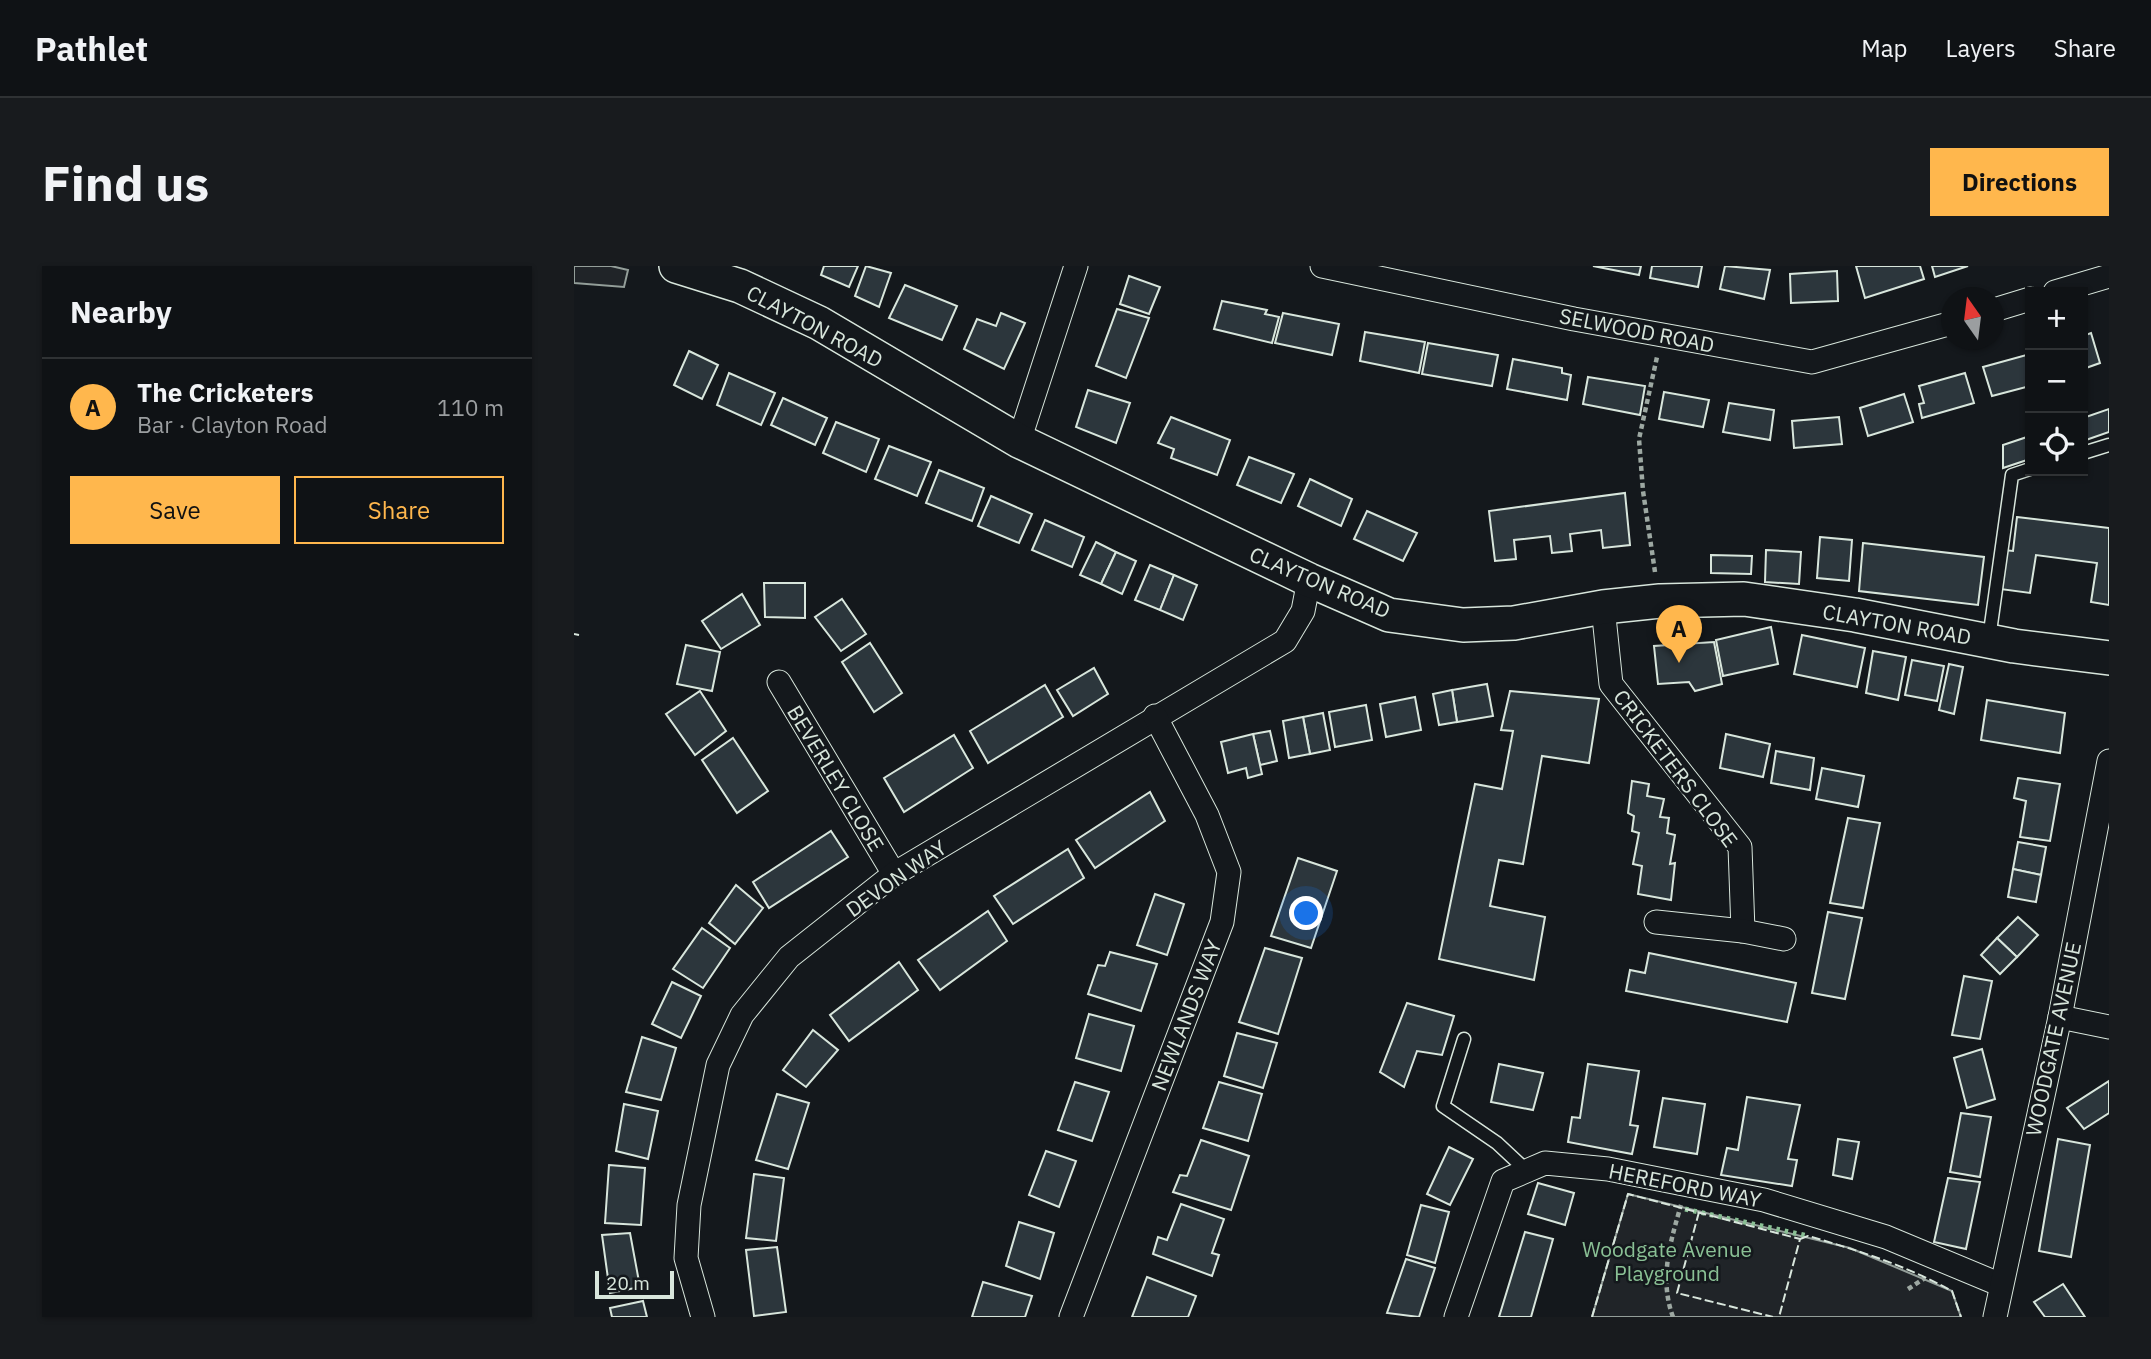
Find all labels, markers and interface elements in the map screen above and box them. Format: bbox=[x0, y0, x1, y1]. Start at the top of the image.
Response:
text: Pathlet bbox=[35, 27, 148, 70]
text: Map bbox=[1861, 32, 1908, 64]
text: Layers bbox=[1946, 32, 2016, 64]
text: Share bbox=[2054, 32, 2116, 64]
button: Directions bbox=[1930, 148, 2109, 216]
text: Find us bbox=[42, 151, 209, 214]
street label: CLAYTON ROAD bbox=[742, 278, 888, 374]
north arrow bbox=[1941, 287, 2004, 350]
map controls bbox=[2025, 287, 2088, 476]
button: + bbox=[2025, 287, 2088, 350]
text: Nearby bbox=[70, 292, 172, 331]
street label: SELWOOD ROAD bbox=[1557, 301, 1717, 359]
button: − bbox=[2025, 350, 2088, 413]
text: The Cricketers bbox=[137, 375, 314, 409]
text: A bbox=[85, 392, 101, 422]
text: 110 m bbox=[437, 392, 504, 422]
text: Bar · Clayton Road bbox=[137, 409, 328, 439]
button: locate bbox=[2025, 413, 2088, 476]
button: Save bbox=[70, 476, 280, 544]
button: Share bbox=[294, 476, 504, 544]
street label: CLAYTON ROAD bbox=[1245, 540, 1395, 624]
street label: CLAYTON ROAD bbox=[1820, 597, 1974, 651]
pin: A bbox=[1656, 605, 1702, 663]
street label: CRICKETERS CLOSE bbox=[1607, 683, 1745, 853]
street label: BEVERLEY CLOSE bbox=[781, 700, 891, 856]
street label: DEVON WAY bbox=[840, 833, 952, 923]
your location bbox=[1289, 896, 1323, 930]
street label: NEWLANDS WAY bbox=[1144, 935, 1228, 1095]
street label: WOODGATE AVENUE bbox=[2019, 940, 2087, 1138]
street label: HEREFORD WAY bbox=[1606, 1156, 1764, 1214]
park label: Woodgate Avenue Playground bbox=[1582, 1235, 1752, 1287]
scale bar bbox=[595, 1268, 674, 1300]
text: 20 m bbox=[606, 1271, 650, 1295]

